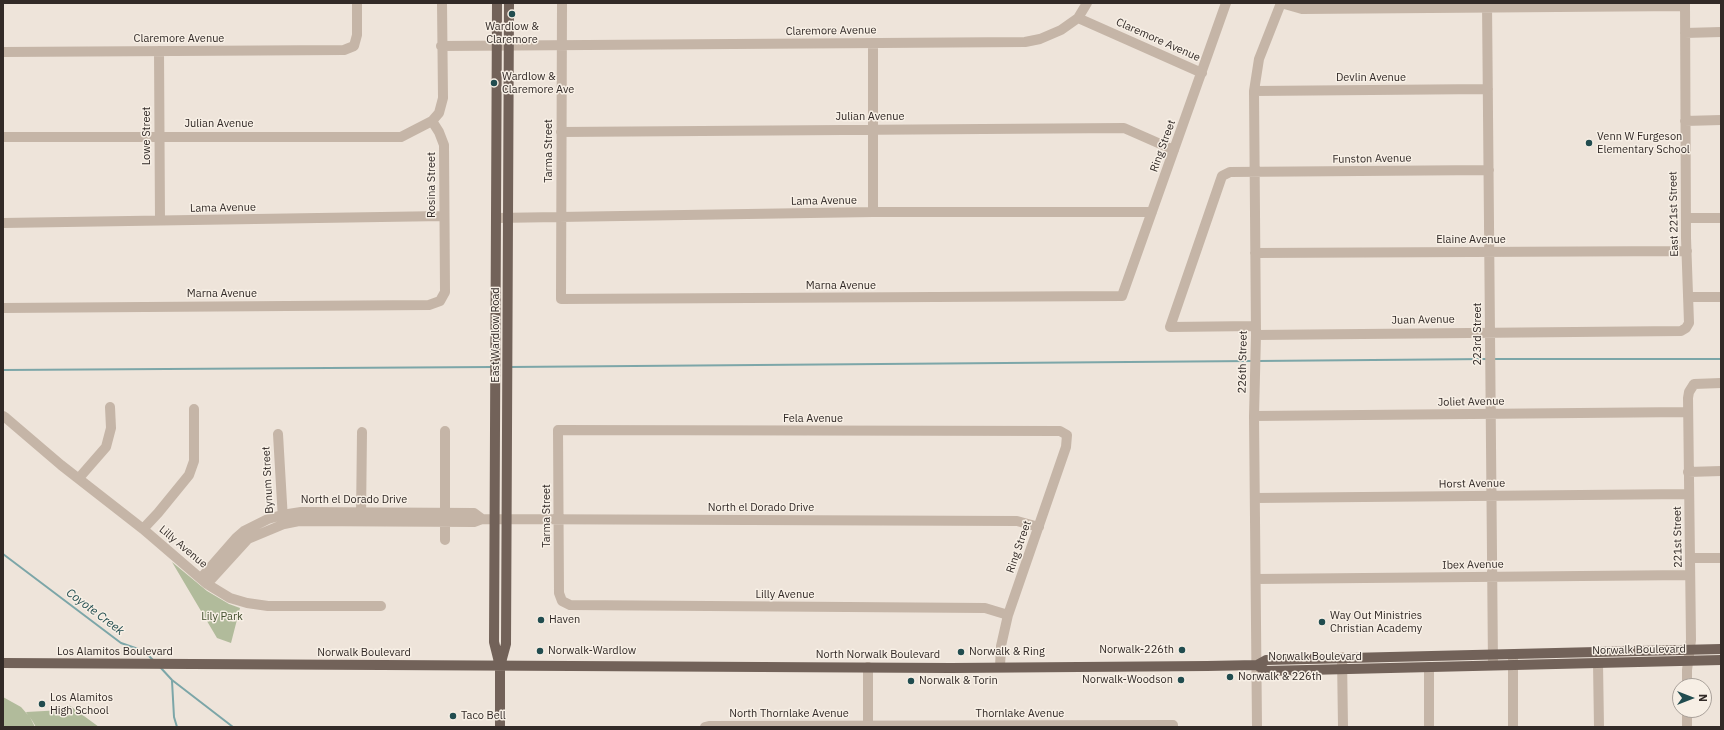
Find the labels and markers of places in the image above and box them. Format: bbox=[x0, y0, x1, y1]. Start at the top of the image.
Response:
marker: Wardlow & Claremore bbox=[507, 9, 517, 19]
place label: Wardlow & Claremore bbox=[485, 20, 539, 46]
place label: Wardlow & Claremore Ave bbox=[502, 70, 574, 96]
marker: Wardlow & Claremore Ave bbox=[489, 78, 499, 88]
place label: Venn W Furgeson Elementary School bbox=[1597, 130, 1690, 156]
marker: Venn W Furgeson Elementary School bbox=[1584, 138, 1594, 148]
place label: Way Out Ministries Christian Academy bbox=[1330, 609, 1422, 635]
place label: Haven bbox=[549, 613, 580, 627]
marker: Haven bbox=[536, 615, 546, 625]
marker: Way Out Ministries Christian Academy bbox=[1317, 617, 1327, 627]
place label: Norwalk-226th bbox=[1099, 643, 1174, 657]
place label: Norwalk-Wardlow bbox=[548, 644, 636, 658]
place label: Norwalk & Ring bbox=[969, 645, 1045, 659]
marker: Norwalk-226th bbox=[1177, 645, 1187, 655]
marker: Norwalk-Wardlow bbox=[535, 646, 545, 656]
marker: Norwalk & Ring bbox=[956, 647, 966, 657]
place label: Norwalk & 226th bbox=[1238, 670, 1322, 684]
marker: Norwalk & 226th bbox=[1225, 672, 1235, 682]
place label: Norwalk-Woodson bbox=[1082, 673, 1173, 687]
place label: Norwalk & Torin bbox=[919, 674, 998, 688]
marker: Norwalk-Woodson bbox=[1176, 675, 1186, 685]
marker: Norwalk & Torin bbox=[906, 676, 916, 686]
place label: Los Alamitos High School bbox=[50, 691, 113, 717]
marker: Los Alamitos High School bbox=[37, 699, 47, 709]
place label: Taco Bell bbox=[461, 709, 506, 723]
marker: Taco Bell bbox=[448, 711, 458, 721]

